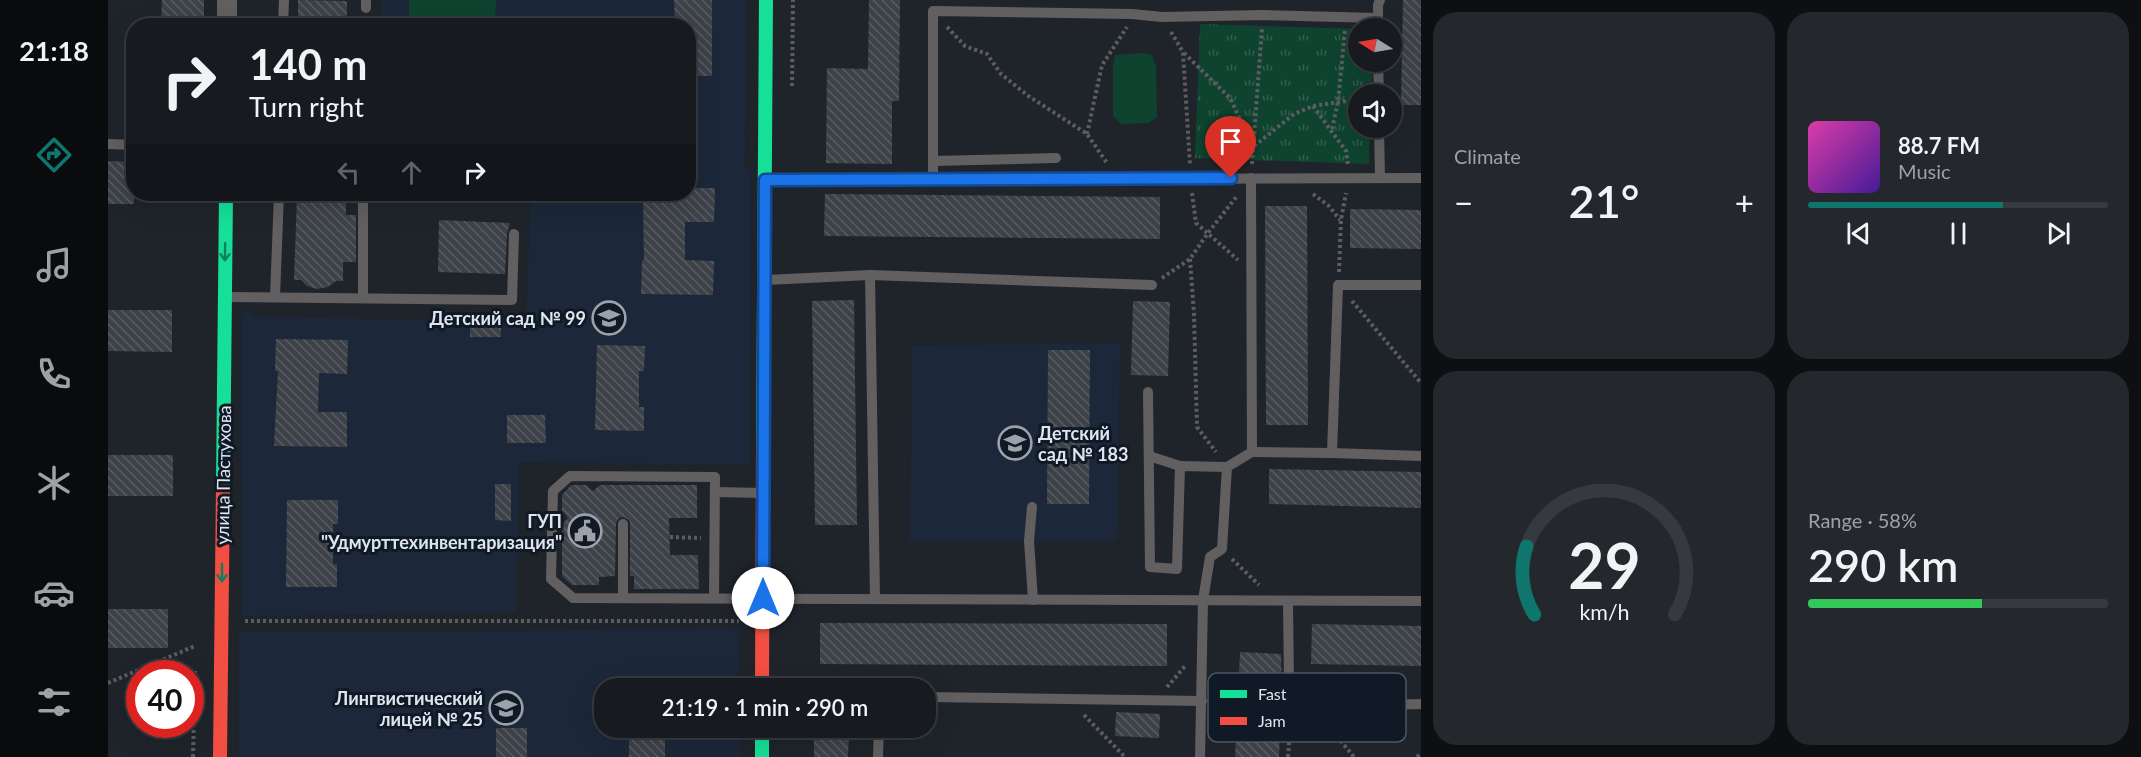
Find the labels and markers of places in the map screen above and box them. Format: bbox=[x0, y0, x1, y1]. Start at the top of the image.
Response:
pin bbox=[1205, 116, 1256, 178]
school or university icon: Детский сад № 99 bbox=[591, 300, 627, 336]
place label: Детский сад № 99 bbox=[430, 307, 586, 329]
place label: Детский сад № 183 bbox=[1038, 422, 1128, 465]
school or university icon: Детский сад № 183 bbox=[997, 425, 1033, 461]
place label: ГУП "Удмурттехинвентаризация" bbox=[321, 510, 562, 553]
public building icon: ГУП "Удмурттехинвентаризация" bbox=[567, 513, 603, 549]
place label: Лингвистический лицей № 25 bbox=[334, 687, 483, 730]
school or university icon: Лингвистический лицей № 25 bbox=[488, 690, 524, 726]

